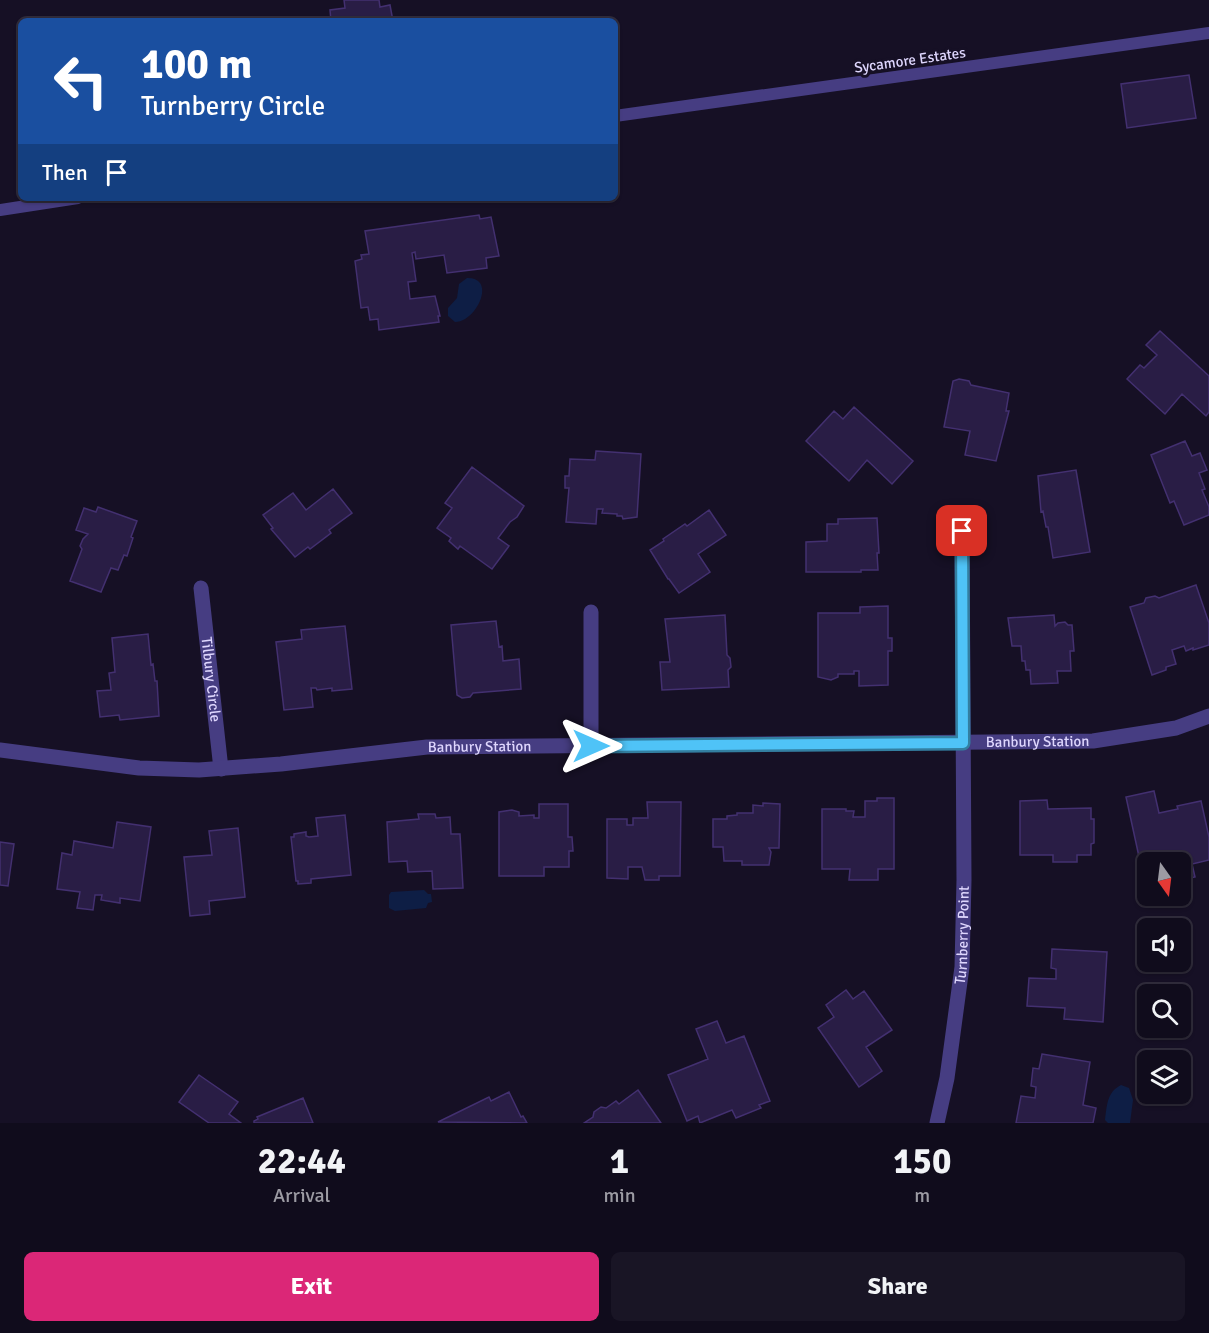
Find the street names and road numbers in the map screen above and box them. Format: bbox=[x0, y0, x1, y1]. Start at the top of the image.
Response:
street label: Sycamore Estates bbox=[853, 43, 967, 77]
street label: Tilbury Circle bbox=[197, 636, 225, 723]
street label: Banbury Station bbox=[986, 732, 1090, 751]
street label: Banbury Station bbox=[428, 737, 532, 756]
street label: Turnberry Point bbox=[951, 886, 973, 986]

